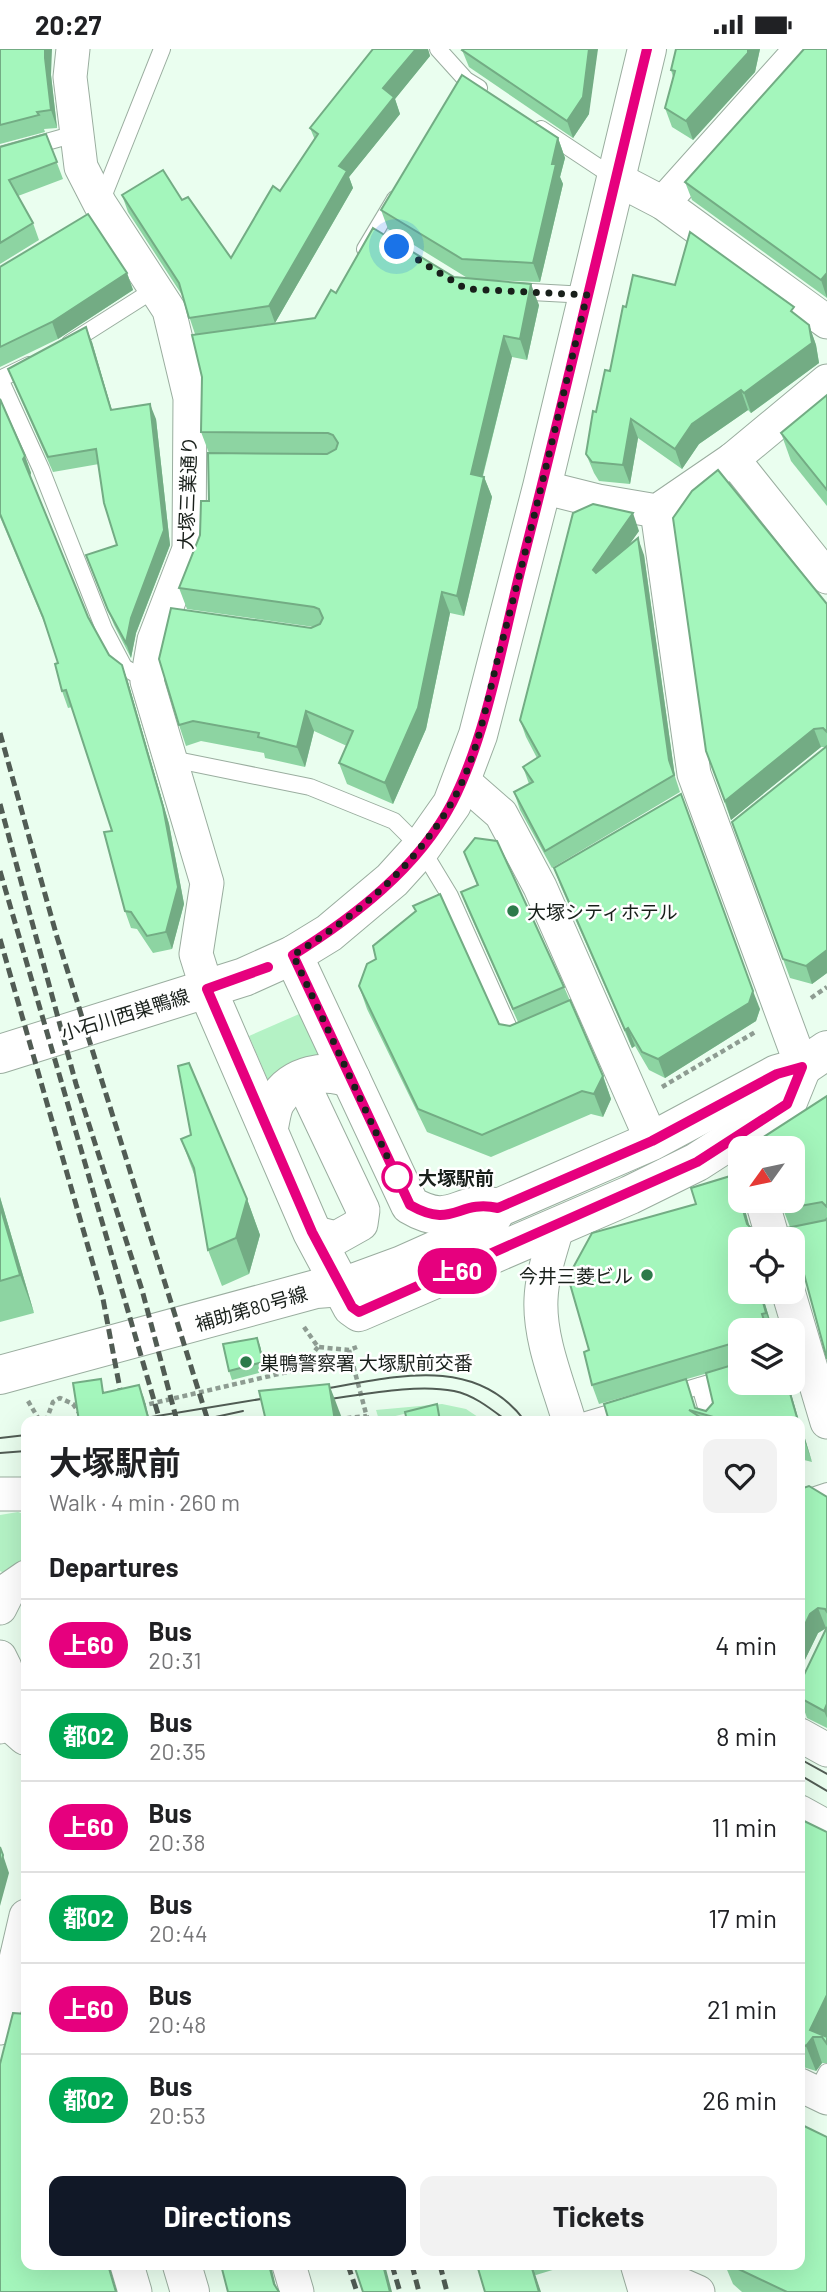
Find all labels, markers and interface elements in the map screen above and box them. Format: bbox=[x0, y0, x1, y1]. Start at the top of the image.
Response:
text: 20:27 bbox=[35, 9, 101, 40]
your location bbox=[379, 229, 414, 264]
street label: 大塚三業通り bbox=[174, 436, 200, 550]
place label: 大塚シティホテル bbox=[527, 900, 678, 923]
marker: 大塚シティホテル bbox=[505, 903, 521, 919]
street label: 小石川西巣鴨線 bbox=[58, 984, 192, 1044]
north arrow bbox=[728, 1136, 805, 1213]
map controls bbox=[728, 1136, 805, 1395]
marker: 大塚駅前 bbox=[382, 1162, 412, 1192]
place label: 大塚駅前 bbox=[418, 1166, 494, 1189]
button: locate bbox=[728, 1227, 805, 1304]
line badge: 上60 bbox=[417, 1248, 497, 1294]
text: 上60 bbox=[432, 1256, 482, 1285]
place label: 今井三菱ビル bbox=[519, 1264, 633, 1287]
marker: 今井三菱ビル bbox=[639, 1267, 655, 1283]
street label: 補助第80号線 bbox=[192, 1281, 310, 1335]
button: layers bbox=[728, 1318, 805, 1395]
place label: 巣鴨警察署 大塚駅前交番 bbox=[260, 1351, 473, 1374]
marker: 巣鴨警察署 大塚駅前交番 bbox=[238, 1354, 254, 1370]
button: heart bbox=[703, 1439, 777, 1513]
text: 大塚駅前 bbox=[49, 1442, 181, 1482]
text: Walk · 4 min · 260 m bbox=[49, 1488, 240, 1516]
text: Departures bbox=[49, 1551, 179, 1582]
text: Bus bbox=[149, 1615, 192, 1646]
text: 4 min bbox=[715, 1629, 777, 1660]
text: 上60 bbox=[63, 1630, 114, 1659]
text: 20:31 bbox=[149, 1646, 201, 1674]
text: Bus bbox=[149, 1706, 192, 1737]
text: 8 min bbox=[716, 1720, 777, 1751]
text: 都02 bbox=[63, 1721, 114, 1750]
text: 20:35 bbox=[149, 1737, 206, 1765]
text: Bus bbox=[149, 1797, 192, 1828]
text: 11 min bbox=[711, 1811, 777, 1842]
text: 上60 bbox=[63, 1812, 114, 1841]
text: 20:38 bbox=[149, 1828, 206, 1856]
text: Bus bbox=[149, 1888, 192, 1919]
text: 17 min bbox=[708, 1902, 777, 1933]
text: 都02 bbox=[63, 1903, 114, 1932]
text: 20:44 bbox=[149, 1919, 208, 1947]
text: Bus bbox=[149, 1979, 192, 2010]
text: 21 min bbox=[707, 1993, 777, 2024]
text: 上60 bbox=[63, 1994, 114, 2023]
text: 20:48 bbox=[149, 2010, 206, 2038]
text: Bus bbox=[149, 2070, 192, 2101]
text: 26 min bbox=[702, 2084, 777, 2115]
text: 都02 bbox=[63, 2085, 114, 2114]
text: 20:53 bbox=[149, 2101, 206, 2129]
button: Directions bbox=[49, 2176, 406, 2256]
button: Tickets bbox=[420, 2176, 777, 2256]

